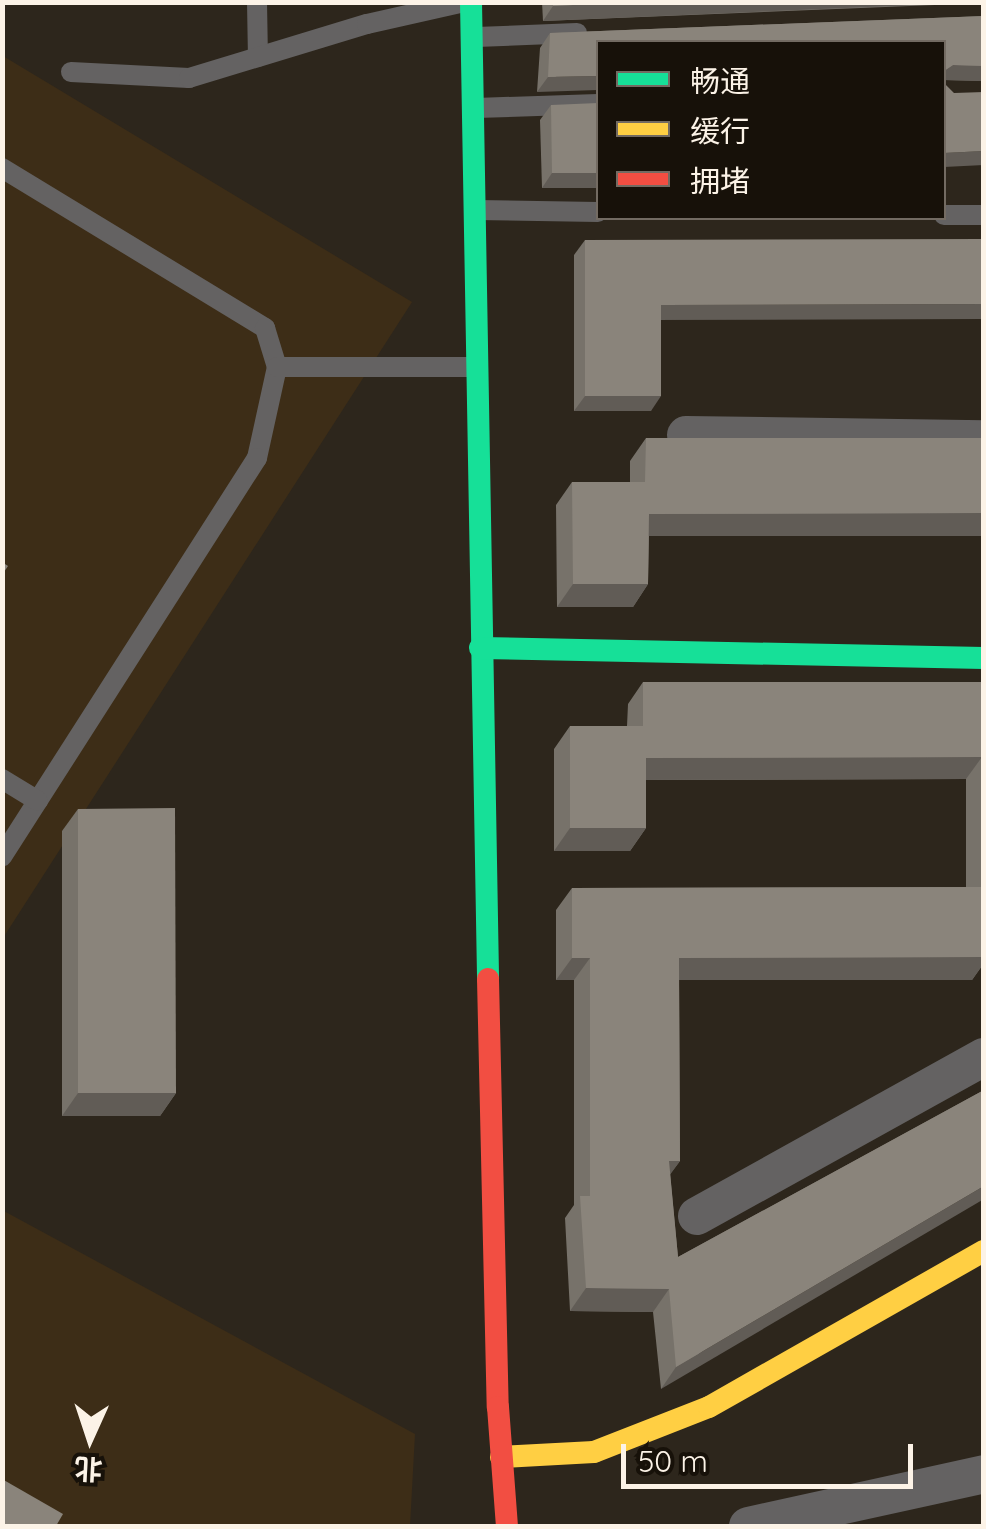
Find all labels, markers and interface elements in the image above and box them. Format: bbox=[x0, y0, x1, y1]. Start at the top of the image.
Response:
legend bbox=[596, 40, 946, 220]
text: 畅通 bbox=[690, 62, 750, 100]
text: 缓行 bbox=[690, 112, 750, 150]
text: 拥堵 bbox=[690, 162, 750, 200]
north arrow bbox=[40, 1389, 140, 1489]
scale bar bbox=[626, 1424, 918, 1486]
text: 50 m bbox=[638, 1442, 708, 1480]
text: 北 bbox=[74, 1451, 103, 1488]

